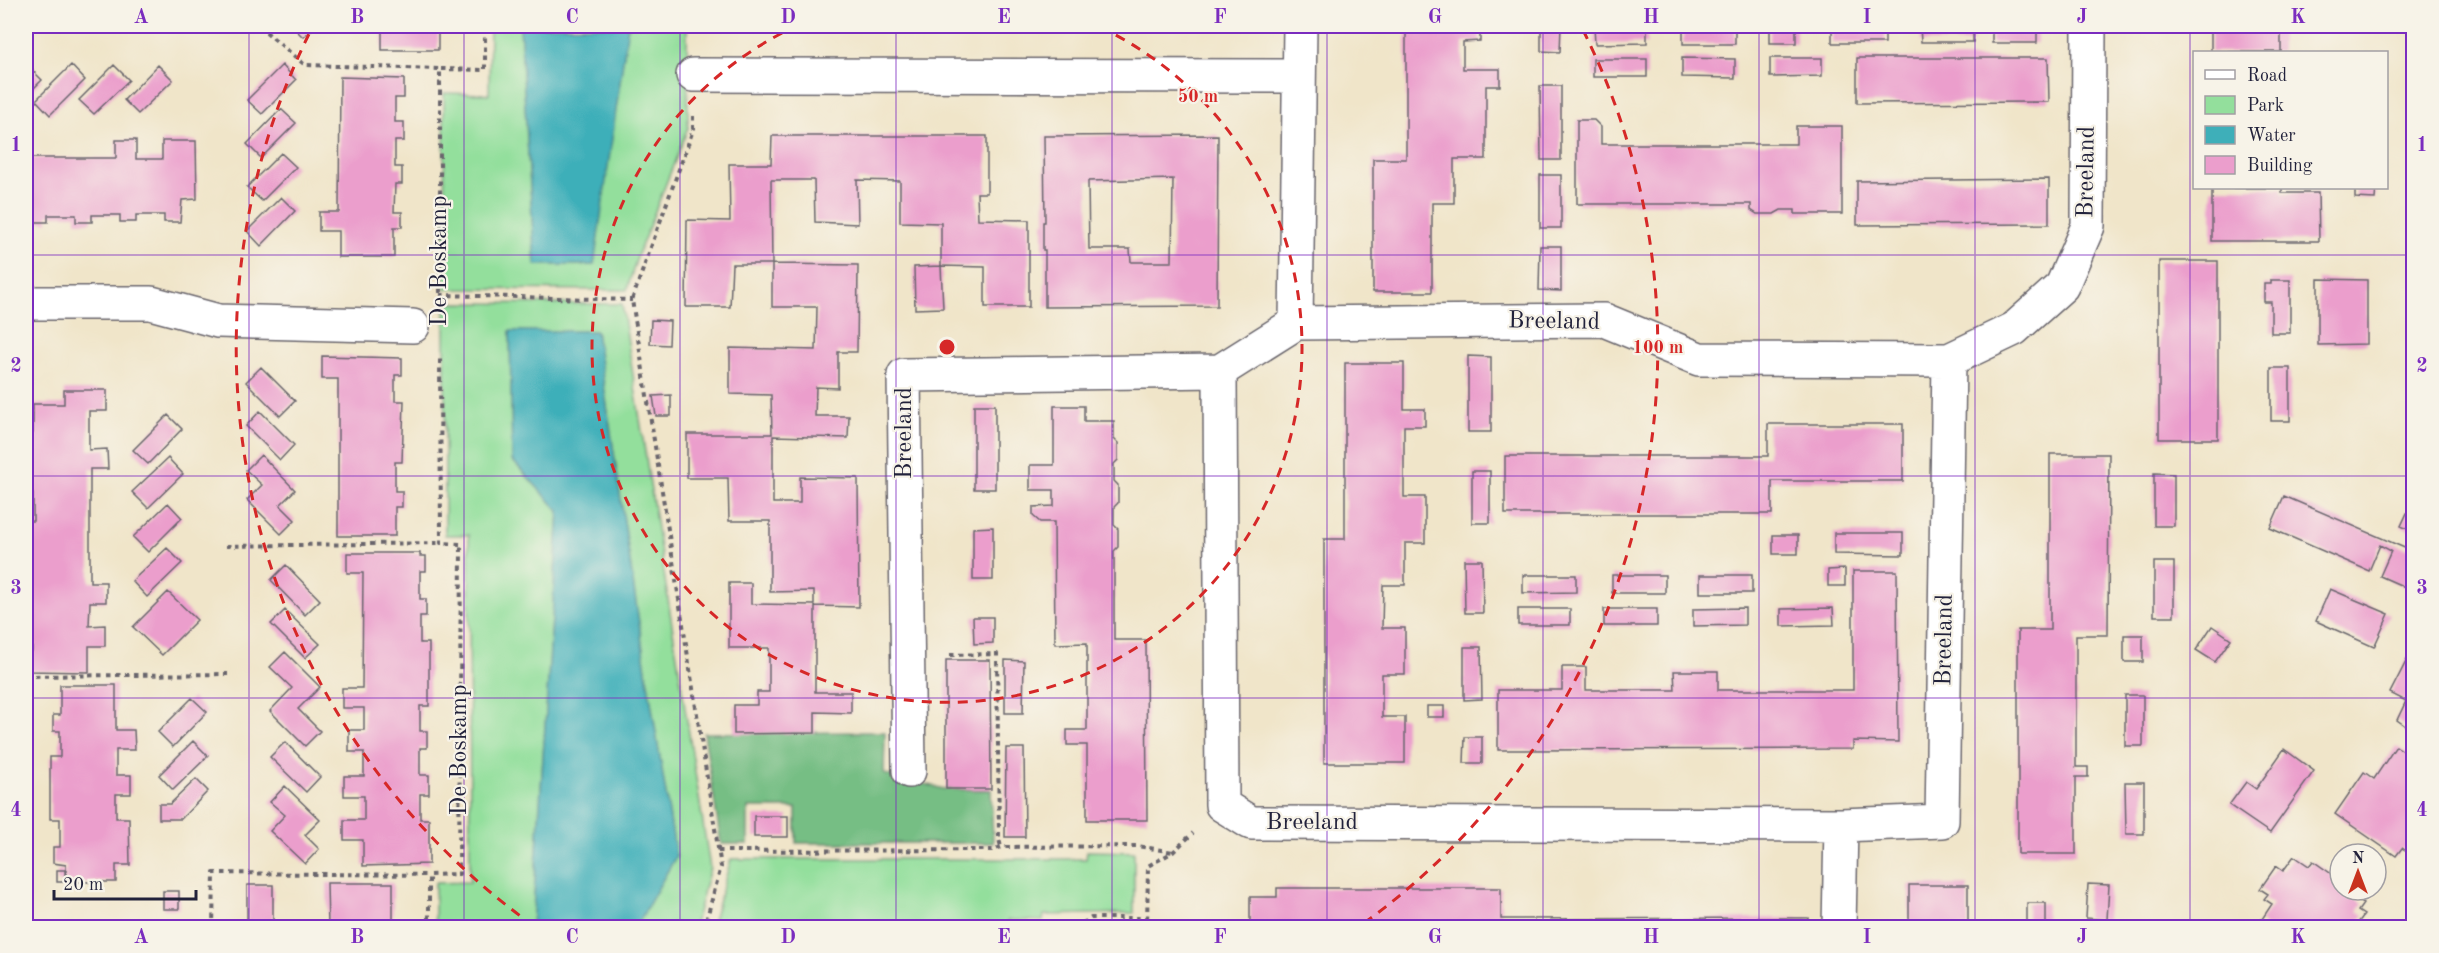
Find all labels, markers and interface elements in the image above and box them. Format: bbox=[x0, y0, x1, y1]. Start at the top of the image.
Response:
text: A bbox=[133, 8, 149, 28]
text: B bbox=[350, 8, 364, 28]
text: C bbox=[565, 8, 579, 28]
text: D bbox=[780, 8, 796, 28]
text: E bbox=[997, 8, 1011, 28]
text: F bbox=[1213, 8, 1227, 28]
text: G bbox=[1428, 8, 1442, 28]
text: H bbox=[1643, 8, 1659, 28]
text: I bbox=[1863, 8, 1871, 28]
text: J bbox=[2077, 8, 2088, 28]
text: K bbox=[2290, 8, 2306, 28]
legend bbox=[2193, 51, 2388, 189]
text: Road bbox=[2247, 67, 2287, 85]
text: 50 m bbox=[1178, 88, 1218, 106]
text: Park bbox=[2247, 97, 2284, 115]
street label: Breeland bbox=[2074, 126, 2100, 218]
text: Water bbox=[2247, 127, 2296, 145]
text: 1 bbox=[10, 136, 22, 156]
text: 1 bbox=[2416, 136, 2428, 156]
text: Building bbox=[2247, 157, 2313, 175]
street label: De Boskamp bbox=[428, 195, 452, 327]
street label: Breeland bbox=[1508, 309, 1600, 335]
centre of rings bbox=[937, 337, 957, 357]
text: 100 m bbox=[1633, 339, 1683, 357]
text: 2 bbox=[10, 357, 22, 377]
text: 2 bbox=[2416, 357, 2428, 377]
street label: Breeland bbox=[893, 387, 917, 479]
text: 3 bbox=[10, 579, 22, 599]
text: 3 bbox=[2416, 579, 2428, 599]
street label: Breeland bbox=[1932, 594, 1958, 686]
street label: De Boskamp bbox=[448, 684, 472, 816]
text: 4 bbox=[10, 801, 22, 821]
text: 4 bbox=[2416, 801, 2428, 821]
street label: Breeland bbox=[1266, 811, 1358, 835]
north arrow bbox=[2328, 842, 2388, 902]
text: N bbox=[2352, 851, 2365, 867]
scale bar bbox=[54, 863, 196, 901]
text: 20 m bbox=[63, 876, 103, 894]
text: A bbox=[133, 928, 149, 948]
text: B bbox=[350, 928, 364, 948]
text: C bbox=[565, 928, 579, 948]
text: D bbox=[780, 928, 796, 948]
text: E bbox=[997, 928, 1011, 948]
text: F bbox=[1213, 928, 1227, 948]
text: G bbox=[1428, 928, 1442, 948]
text: H bbox=[1643, 928, 1659, 948]
text: I bbox=[1863, 928, 1871, 948]
text: J bbox=[2077, 928, 2088, 948]
text: K bbox=[2290, 928, 2306, 948]

